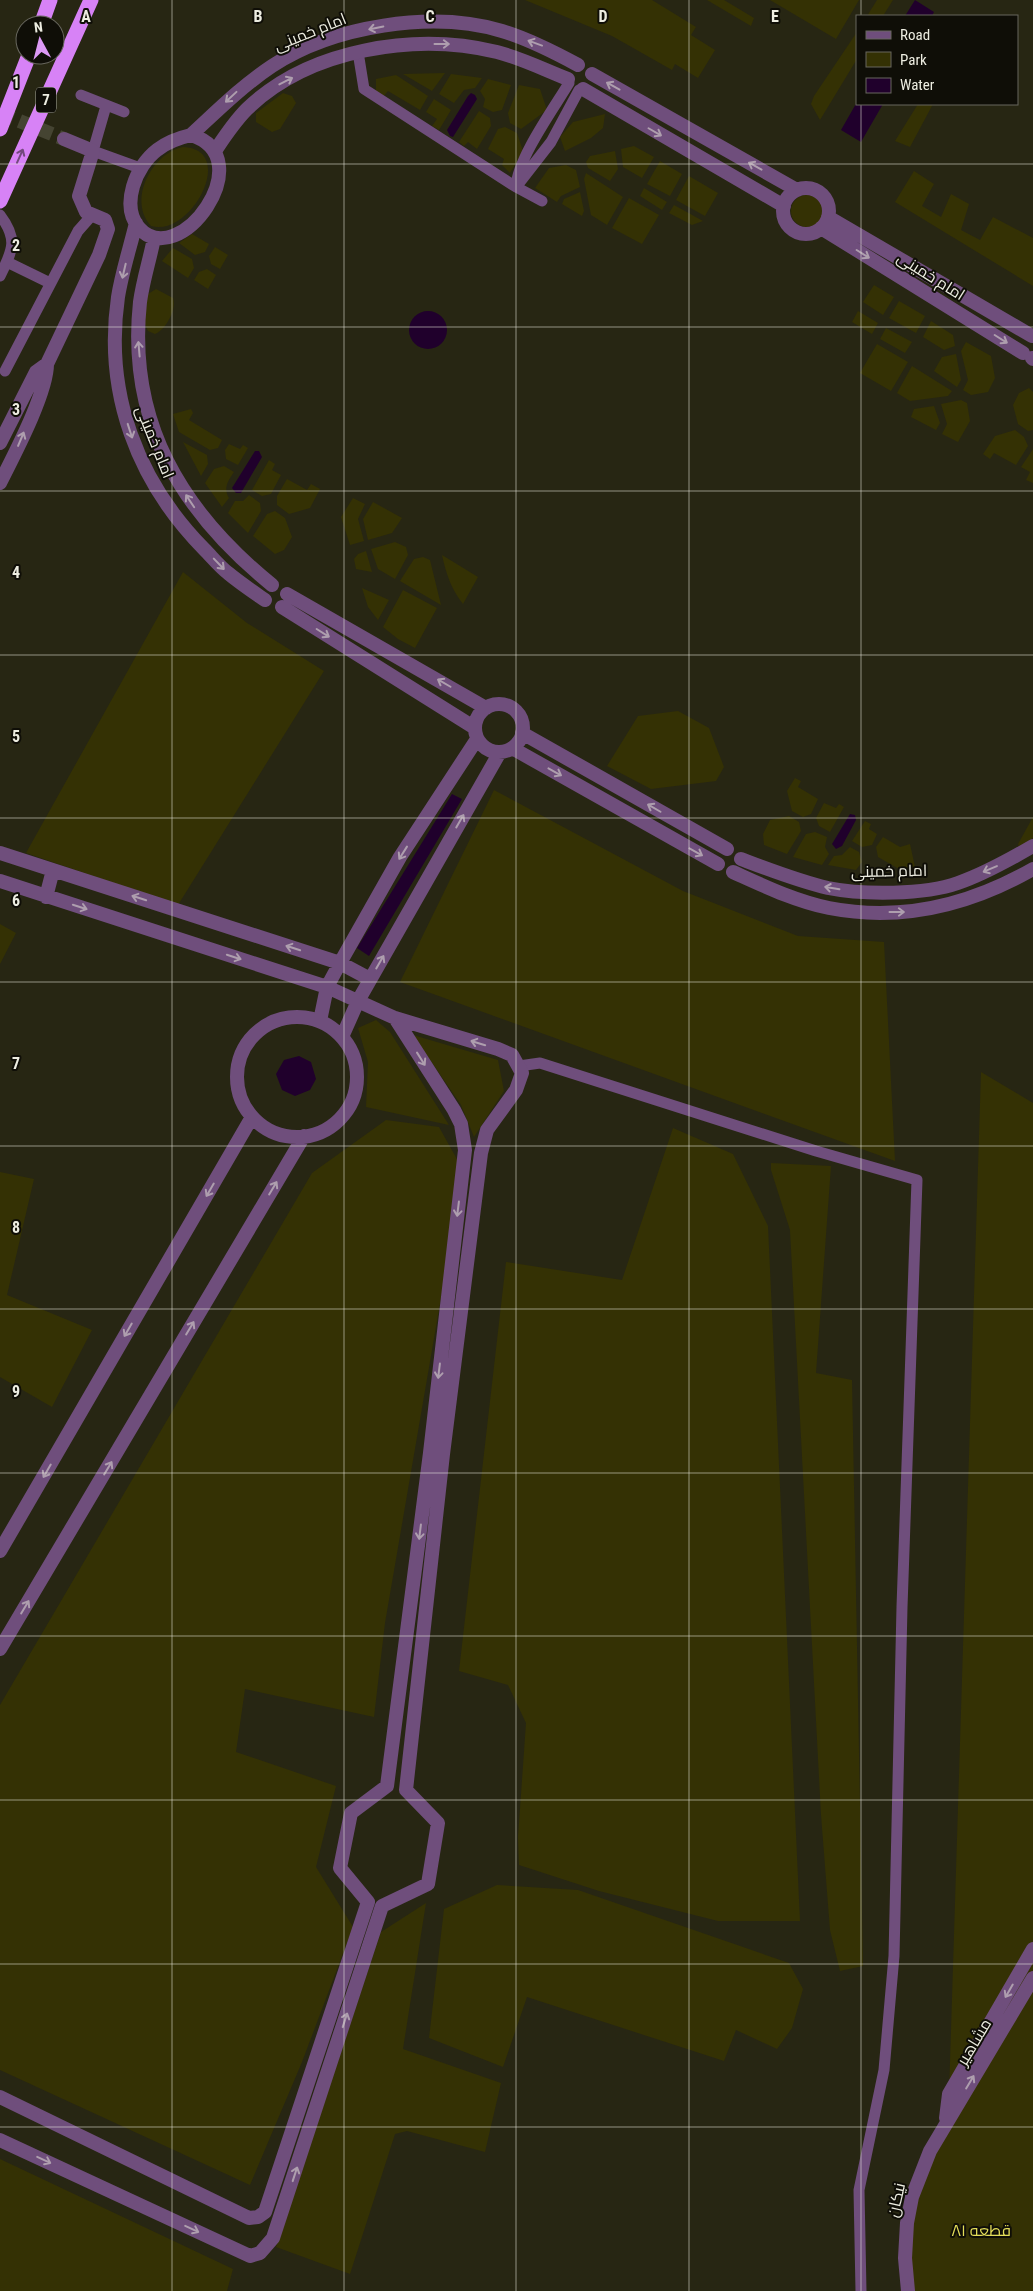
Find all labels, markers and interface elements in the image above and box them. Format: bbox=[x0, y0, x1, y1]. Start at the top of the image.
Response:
text: A bbox=[81, 7, 91, 26]
text: B bbox=[254, 7, 263, 26]
text: C bbox=[425, 7, 435, 26]
text: D bbox=[598, 7, 608, 26]
text: E bbox=[771, 7, 779, 26]
street label: امام خمینی bbox=[271, 9, 350, 57]
north arrow bbox=[15, 15, 65, 65]
legend bbox=[856, 15, 1018, 105]
text: N bbox=[33, 19, 44, 36]
one-way arrow bbox=[368, 23, 384, 33]
text: Road bbox=[900, 26, 930, 44]
one-way arrow bbox=[528, 38, 543, 47]
one-way arrow bbox=[433, 39, 449, 49]
text: Park bbox=[900, 51, 927, 69]
text: 1 bbox=[12, 73, 20, 92]
one-way arrow bbox=[278, 76, 293, 86]
text: Water bbox=[900, 76, 935, 94]
one-way arrow bbox=[607, 81, 621, 91]
road number: 7 bbox=[36, 88, 56, 112]
one-way arrow bbox=[225, 91, 238, 103]
one-way arrow bbox=[648, 127, 662, 137]
one-way arrow bbox=[16, 149, 26, 164]
one-way arrow bbox=[748, 161, 763, 170]
text: 2 bbox=[12, 236, 20, 255]
street label: امام خمینی bbox=[893, 248, 968, 306]
one-way arrow bbox=[855, 249, 869, 259]
one-way arrow bbox=[119, 262, 128, 278]
one-way arrow bbox=[993, 335, 1007, 345]
one-way arrow bbox=[135, 341, 144, 357]
text: 3 bbox=[12, 400, 20, 419]
street label: امام خمینی bbox=[130, 403, 178, 482]
one-way arrow bbox=[125, 423, 135, 439]
one-way arrow bbox=[17, 432, 27, 447]
one-way arrow bbox=[185, 494, 195, 508]
one-way arrow bbox=[213, 558, 225, 571]
text: 4 bbox=[12, 563, 20, 582]
one-way arrow bbox=[316, 628, 330, 638]
one-way arrow bbox=[437, 678, 451, 688]
text: 5 bbox=[12, 727, 20, 746]
one-way arrow bbox=[547, 767, 562, 777]
one-way arrow bbox=[647, 802, 662, 812]
one-way arrow bbox=[456, 814, 466, 829]
one-way arrow bbox=[397, 846, 408, 860]
one-way arrow bbox=[689, 847, 703, 857]
street label: امام خمینی bbox=[851, 861, 927, 883]
one-way arrow bbox=[983, 865, 998, 875]
one-way arrow bbox=[824, 883, 840, 893]
text: 6 bbox=[12, 891, 20, 910]
one-way arrow bbox=[131, 893, 147, 902]
one-way arrow bbox=[71, 903, 87, 913]
one-way arrow bbox=[888, 907, 905, 917]
one-way arrow bbox=[286, 943, 302, 953]
one-way arrow bbox=[226, 953, 242, 962]
one-way arrow bbox=[375, 955, 385, 970]
one-way arrow bbox=[471, 1037, 487, 1047]
one-way arrow bbox=[416, 1051, 426, 1065]
text: 7 bbox=[12, 1054, 20, 1073]
one-way arrow bbox=[269, 1181, 279, 1195]
one-way arrow bbox=[205, 1182, 215, 1197]
one-way arrow bbox=[453, 1201, 463, 1217]
text: 8 bbox=[12, 1218, 20, 1237]
one-way arrow bbox=[186, 1321, 196, 1335]
one-way arrow bbox=[123, 1323, 133, 1337]
one-way arrow bbox=[434, 1362, 444, 1378]
text: 9 bbox=[12, 1382, 20, 1401]
one-way arrow bbox=[103, 1461, 113, 1475]
one-way arrow bbox=[41, 1463, 51, 1478]
one-way arrow bbox=[415, 1524, 425, 1540]
one-way arrow bbox=[20, 1601, 30, 1615]
one-way arrow bbox=[1003, 1983, 1013, 1997]
one-way arrow bbox=[341, 2012, 351, 2028]
street label: مشاهیر bbox=[952, 2015, 995, 2070]
one-way arrow bbox=[966, 2075, 976, 2089]
one-way arrow bbox=[36, 2156, 51, 2166]
one-way arrow bbox=[291, 2166, 301, 2182]
street label: نیکان bbox=[883, 2181, 910, 2219]
park label: قطعه ۸۱ bbox=[951, 2221, 1011, 2240]
one-way arrow bbox=[184, 2224, 199, 2234]

